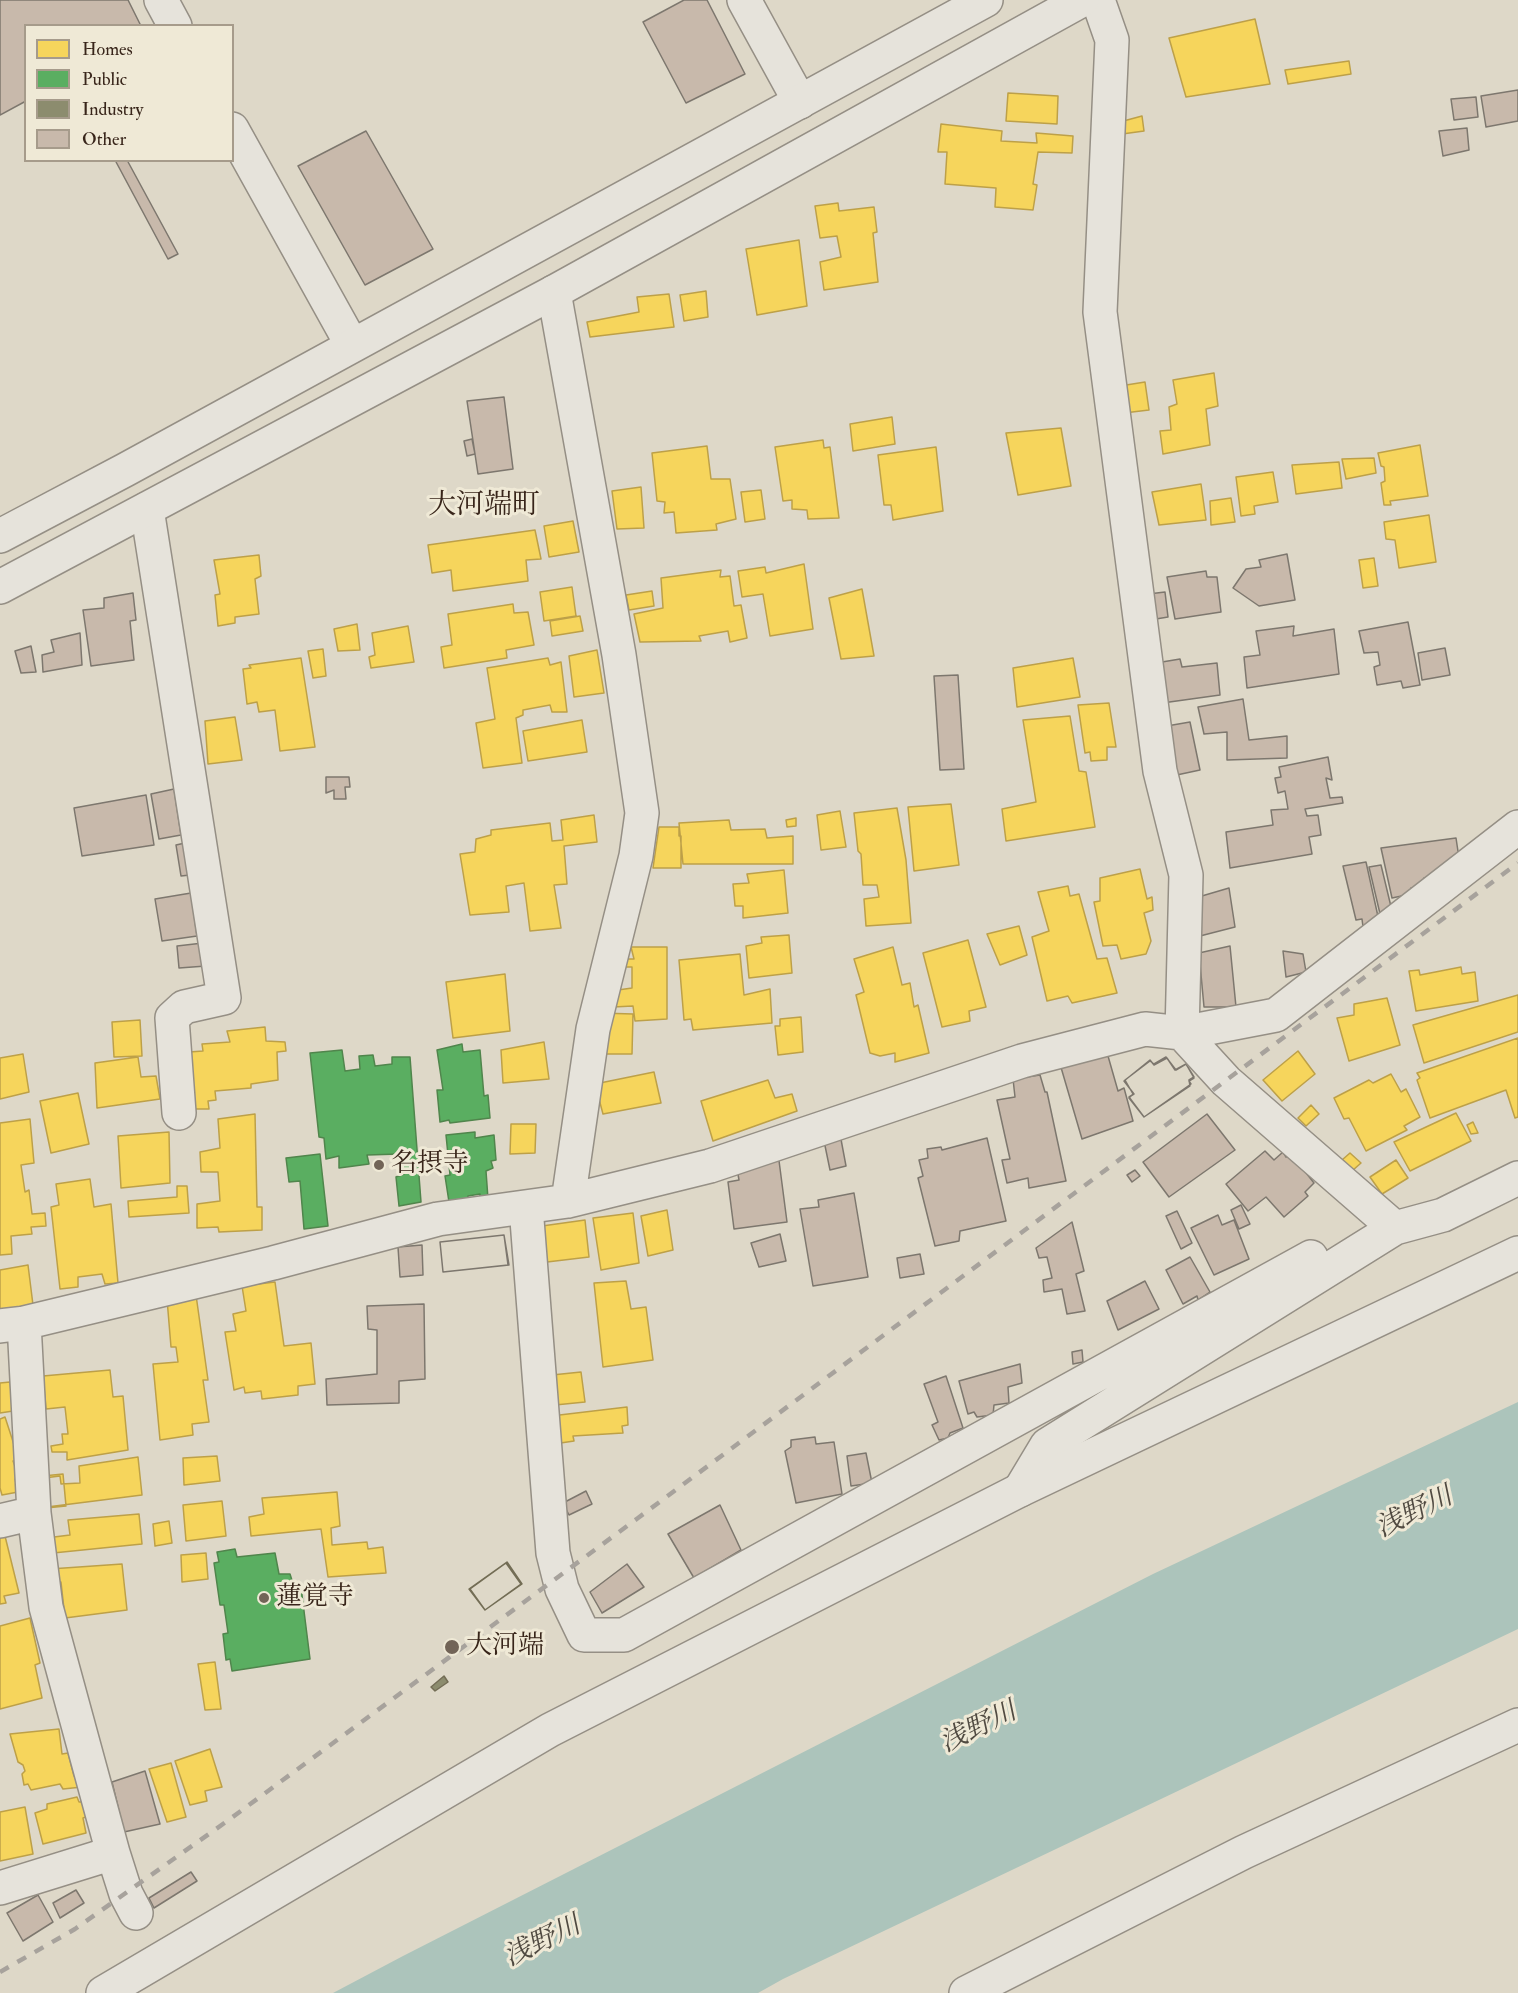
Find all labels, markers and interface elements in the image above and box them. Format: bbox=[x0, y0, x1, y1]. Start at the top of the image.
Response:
legend bbox=[24, 24, 234, 162]
text: Homes bbox=[82, 38, 133, 61]
text: Public bbox=[82, 68, 127, 91]
text: Industry bbox=[82, 98, 143, 121]
text: Other bbox=[82, 128, 126, 151]
district label: 大河端町 bbox=[428, 490, 540, 524]
place label: 名摂寺 bbox=[391, 1149, 469, 1181]
marker: 名摂寺 bbox=[372, 1158, 386, 1172]
water label: 浅野川 bbox=[1371, 1482, 1459, 1546]
place label: 蓮覚寺 bbox=[276, 1582, 354, 1614]
marker: 蓮覚寺 bbox=[257, 1591, 271, 1605]
place label: 大河端 bbox=[466, 1631, 544, 1663]
marker: 大河端 bbox=[443, 1638, 461, 1656]
water label: 浅野川 bbox=[935, 1697, 1023, 1761]
water label: 浅野川 bbox=[499, 1911, 587, 1975]

